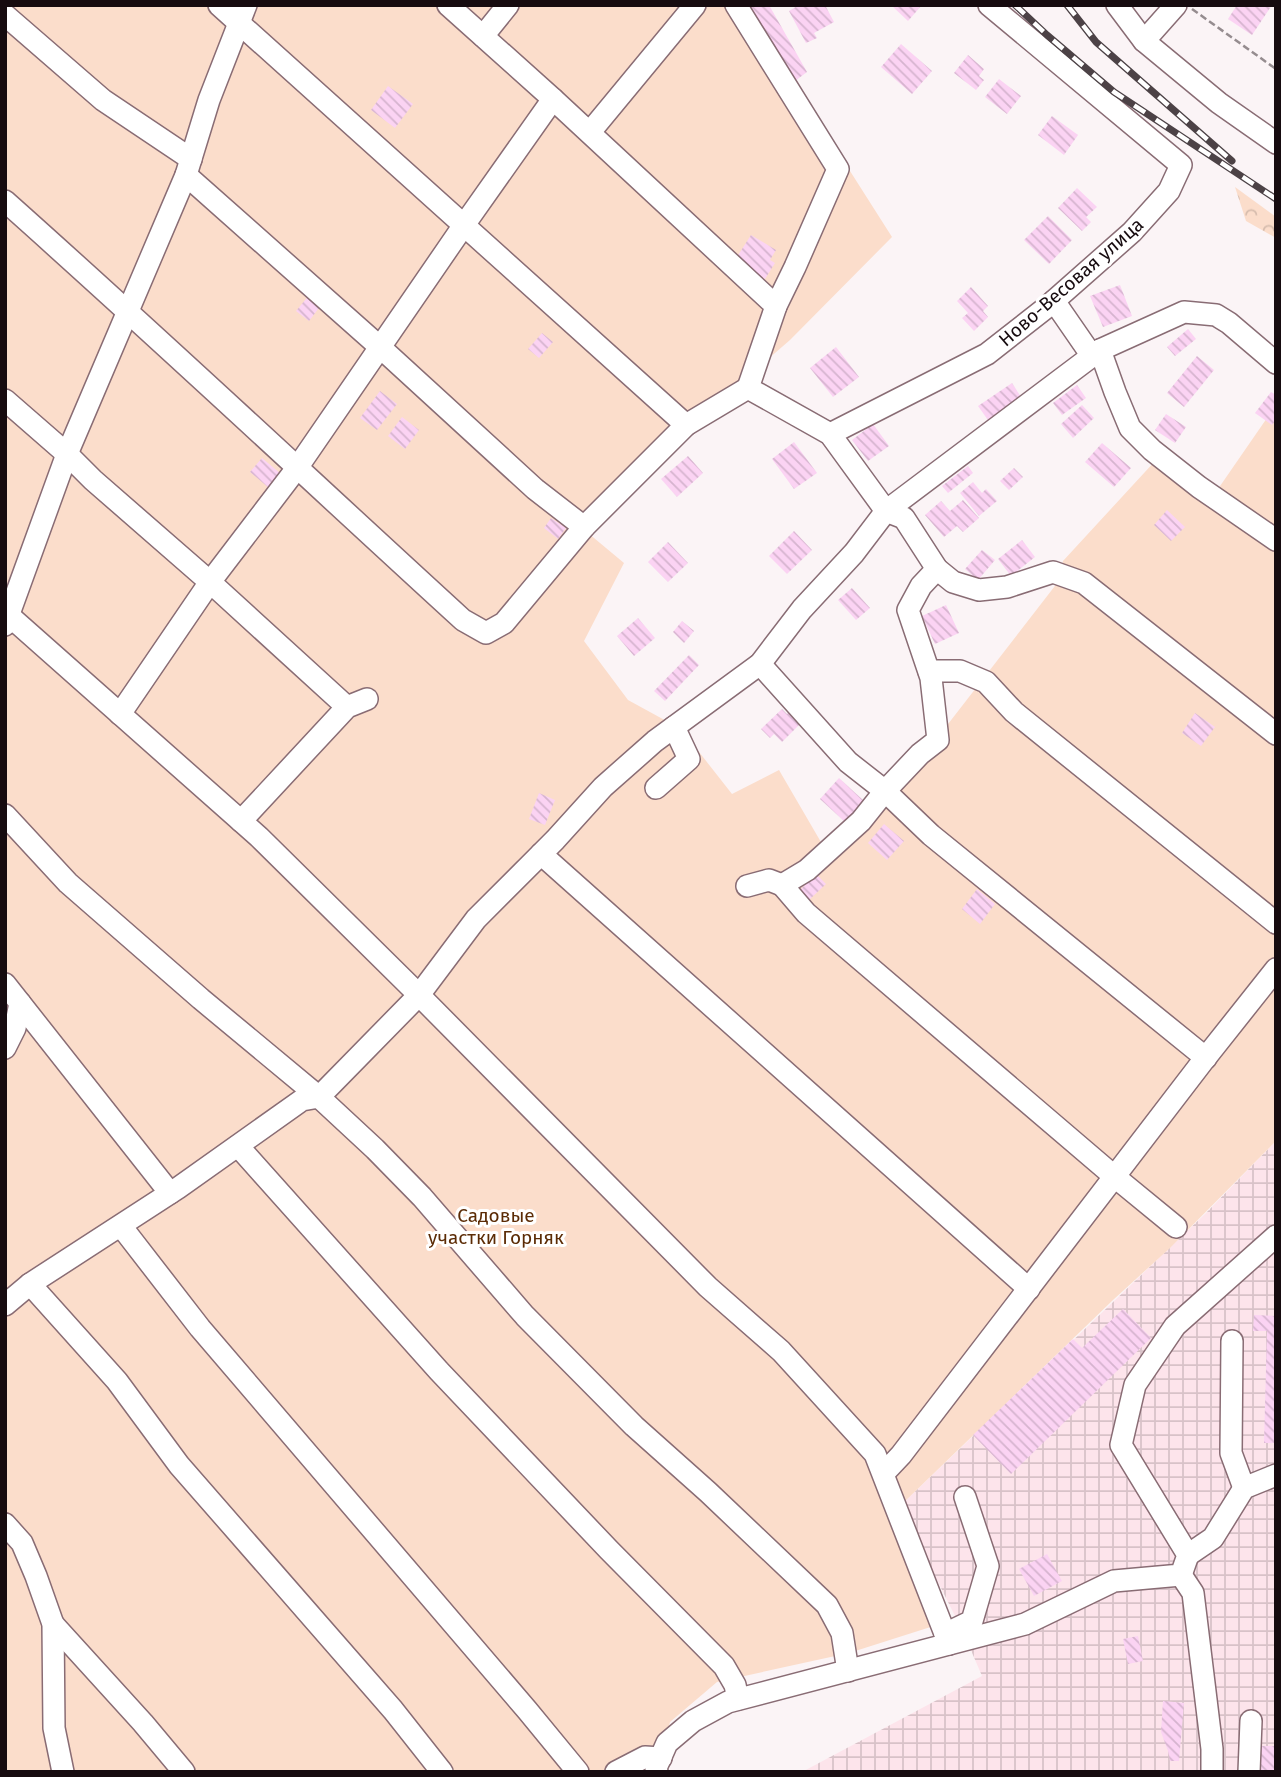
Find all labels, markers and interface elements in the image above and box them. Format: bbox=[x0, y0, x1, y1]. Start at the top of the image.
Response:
street label: Ново-Весовая улица bbox=[994, 213, 1148, 351]
park label: Садовые участки Горняк bbox=[428, 1204, 564, 1249]

